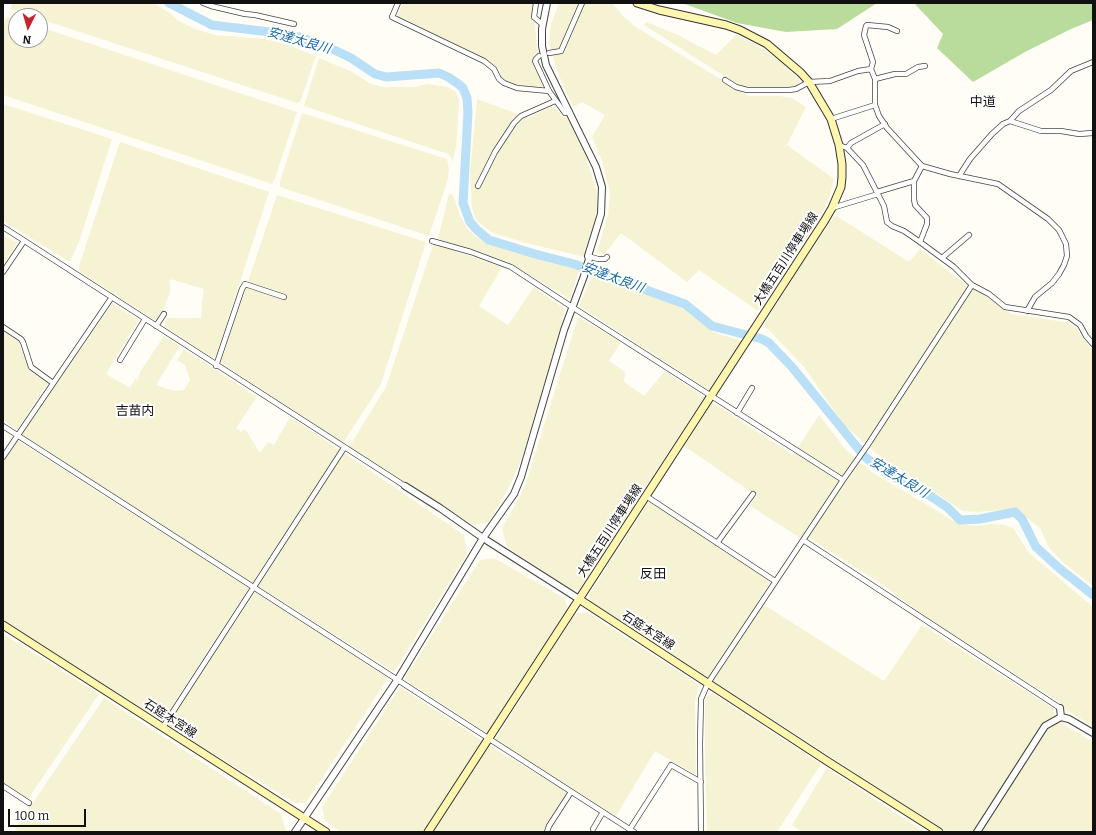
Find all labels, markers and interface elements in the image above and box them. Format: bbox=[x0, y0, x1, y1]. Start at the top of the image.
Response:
north arrow bbox=[8, 8, 48, 48]
water label: 安達太良川 bbox=[266, 25, 332, 57]
text: N bbox=[22, 33, 32, 46]
district label: 中道 bbox=[970, 94, 996, 110]
street label: 大橋五百川停車場線 bbox=[751, 210, 821, 308]
water label: 安達太良川 bbox=[580, 260, 646, 296]
district label: 吉苗内 bbox=[116, 403, 154, 419]
water label: 安達太良川 bbox=[867, 455, 931, 501]
street label: 大橋五百川停車場線 bbox=[575, 482, 645, 580]
district label: 反田 bbox=[640, 566, 666, 582]
street label: 石筵本宮線 bbox=[619, 609, 677, 653]
street label: 石筵本宮線 bbox=[141, 697, 199, 741]
scale bar bbox=[10, 801, 88, 827]
text: 100 m bbox=[15, 809, 49, 823]

